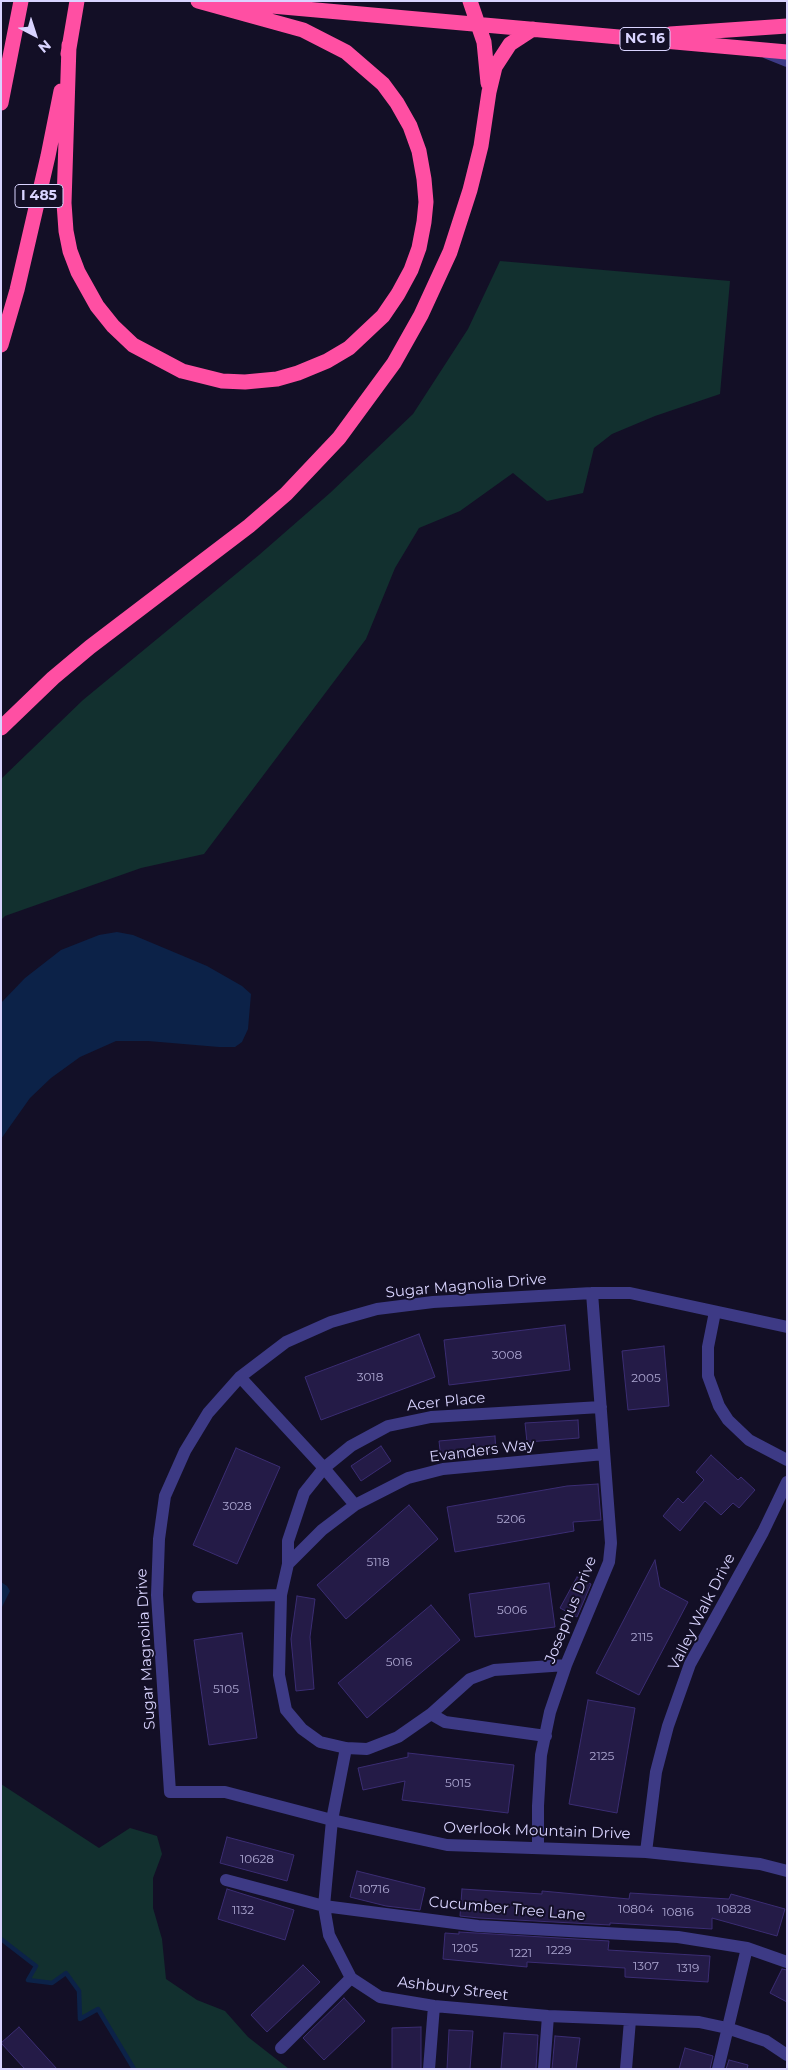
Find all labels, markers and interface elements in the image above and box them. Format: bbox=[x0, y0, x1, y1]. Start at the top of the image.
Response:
north arrow bbox=[10, 10, 60, 60]
road number: NC 16 bbox=[620, 28, 670, 50]
text: N bbox=[35, 36, 55, 57]
road number: I 485 bbox=[15, 185, 63, 208]
street label: Sugar Magnolia Drive bbox=[385, 1270, 547, 1302]
house number: 3008 bbox=[492, 1348, 522, 1362]
house number: 3018 bbox=[357, 1370, 383, 1384]
house number: 2005 bbox=[631, 1371, 661, 1385]
street label: Acer Place bbox=[406, 1389, 486, 1415]
street label: Evanders Way bbox=[428, 1436, 536, 1466]
house number: 3028 bbox=[222, 1499, 252, 1513]
house number: 5206 bbox=[497, 1512, 525, 1526]
street label: Valley Walk Drive bbox=[665, 1551, 739, 1673]
street label: Josephus Drive bbox=[541, 1554, 601, 1666]
house number: 5118 bbox=[366, 1555, 390, 1569]
street label: Sugar Magnolia Drive bbox=[133, 1568, 159, 1730]
house number: 5006 bbox=[497, 1603, 527, 1617]
house number: 2115 bbox=[631, 1630, 653, 1644]
house number: 5016 bbox=[386, 1655, 412, 1669]
house number: 5105 bbox=[213, 1682, 239, 1696]
house number: 2125 bbox=[590, 1749, 614, 1763]
house number: 5015 bbox=[445, 1776, 471, 1790]
street label: Overlook Mountain Drive bbox=[443, 1819, 631, 1843]
house number: 10628 bbox=[240, 1852, 274, 1866]
house number: 10716 bbox=[358, 1882, 390, 1896]
street label: Cucumber Tree Lane bbox=[428, 1893, 586, 1925]
house number: 10804 bbox=[618, 1902, 654, 1916]
house number: 10828 bbox=[717, 1902, 751, 1916]
house number: 1132 bbox=[232, 1903, 254, 1917]
house number: 10816 bbox=[662, 1905, 694, 1919]
house number: 1205 bbox=[452, 1941, 478, 1955]
house number: 1229 bbox=[546, 1943, 572, 1957]
house number: 1221 bbox=[510, 1946, 532, 1960]
house number: 1307 bbox=[633, 1959, 659, 1973]
house number: 1319 bbox=[677, 1961, 699, 1975]
street label: Ashbury Street bbox=[396, 1973, 510, 2005]

